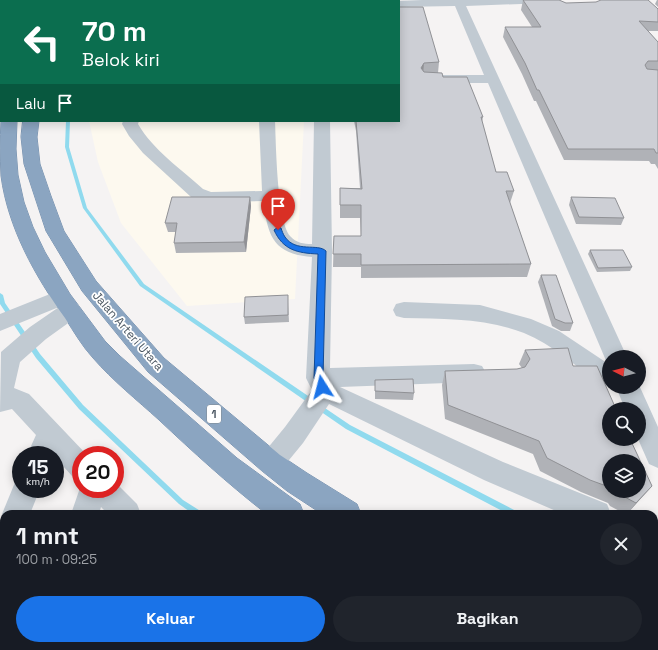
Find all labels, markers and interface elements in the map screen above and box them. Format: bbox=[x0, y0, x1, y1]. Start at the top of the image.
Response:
text: 70 m bbox=[82, 13, 147, 49]
icon: left bbox=[16, 16, 68, 68]
text: Belok kiri bbox=[82, 48, 160, 71]
icon: arrive bbox=[54, 92, 76, 114]
text: Lalu bbox=[16, 94, 46, 113]
pin bbox=[261, 189, 295, 230]
icon: arrive bbox=[267, 195, 289, 217]
street label: Jalan Arteri Utara bbox=[89, 288, 167, 374]
north arrow bbox=[602, 350, 646, 394]
map controls bbox=[602, 350, 646, 498]
position arrow bbox=[301, 366, 343, 408]
button: search bbox=[602, 402, 646, 446]
road number: 1 bbox=[207, 405, 221, 423]
speed limit sign: 20 bbox=[72, 446, 124, 498]
text: 15 bbox=[27, 454, 49, 480]
button: layers bbox=[602, 454, 646, 498]
text: km/h bbox=[26, 475, 50, 488]
text: 1 mnt bbox=[16, 520, 79, 551]
button: close bbox=[600, 523, 642, 565]
text: 100 m · 09:25 bbox=[16, 551, 97, 568]
button: Keluar bbox=[16, 596, 325, 642]
button: Bagikan bbox=[333, 596, 642, 642]

